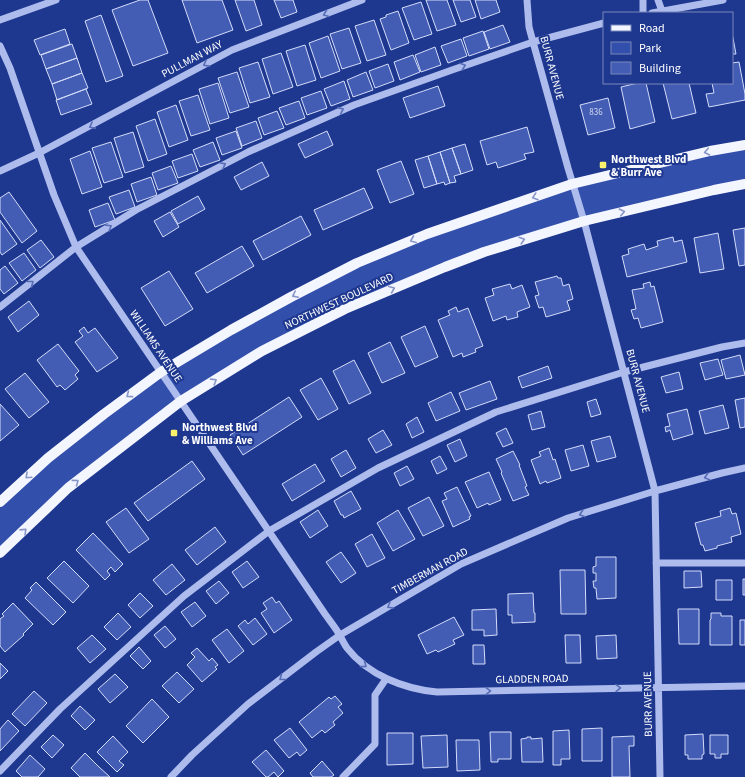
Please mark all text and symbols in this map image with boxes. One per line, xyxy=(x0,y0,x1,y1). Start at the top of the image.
one-way arrow xyxy=(323,9,330,17)
legend xyxy=(603,12,733,84)
text: Road xyxy=(639,20,665,37)
street label: BURR AVENUE xyxy=(536,34,568,102)
street label: PULLMAN WAY xyxy=(159,36,226,81)
text: Park xyxy=(639,40,661,57)
one-way arrow xyxy=(203,59,210,67)
text: Building xyxy=(639,60,681,77)
one-way arrow xyxy=(460,62,467,71)
house number: 836 xyxy=(589,106,603,119)
one-way arrow xyxy=(338,107,345,115)
one-way arrow xyxy=(89,121,96,128)
one-way arrow xyxy=(703,147,710,155)
place label: Northwest Blvd & Burr Ave xyxy=(611,152,686,180)
marker: Northwest Blvd & Burr Ave xyxy=(598,160,608,170)
one-way arrow xyxy=(219,162,226,170)
one-way arrow xyxy=(532,192,539,200)
one-way arrow xyxy=(619,208,625,216)
one-way arrow xyxy=(105,224,112,232)
one-way arrow xyxy=(409,235,417,243)
one-way arrow xyxy=(518,236,525,245)
street label: NORTHWEST BOULEVARD xyxy=(282,269,396,333)
one-way arrow xyxy=(26,280,33,287)
one-way arrow xyxy=(388,286,395,294)
one-way arrow xyxy=(292,290,299,297)
street label: WILLIAMS AVENUE xyxy=(126,307,186,385)
street label: BURR AVENUE xyxy=(622,347,654,415)
one-way arrow xyxy=(210,378,217,386)
one-way arrow xyxy=(127,390,134,397)
place label: Northwest Blvd & Williams Ave xyxy=(182,420,257,448)
marker: Northwest Blvd & Williams Ave xyxy=(169,428,179,438)
one-way arrow xyxy=(25,472,33,479)
one-way arrow xyxy=(704,472,711,481)
one-way arrow xyxy=(72,479,79,486)
one-way arrow xyxy=(579,509,586,518)
one-way arrow xyxy=(19,528,27,535)
street label: TIMBERMAN ROAD xyxy=(389,544,471,598)
one-way arrow xyxy=(387,601,394,608)
one-way arrow xyxy=(360,660,367,667)
street label: GLADDEN ROAD xyxy=(495,671,569,687)
street label: BURR AVENUE xyxy=(640,671,656,737)
one-way arrow xyxy=(279,673,286,680)
one-way arrow xyxy=(615,684,621,692)
one-way arrow xyxy=(485,687,491,695)

